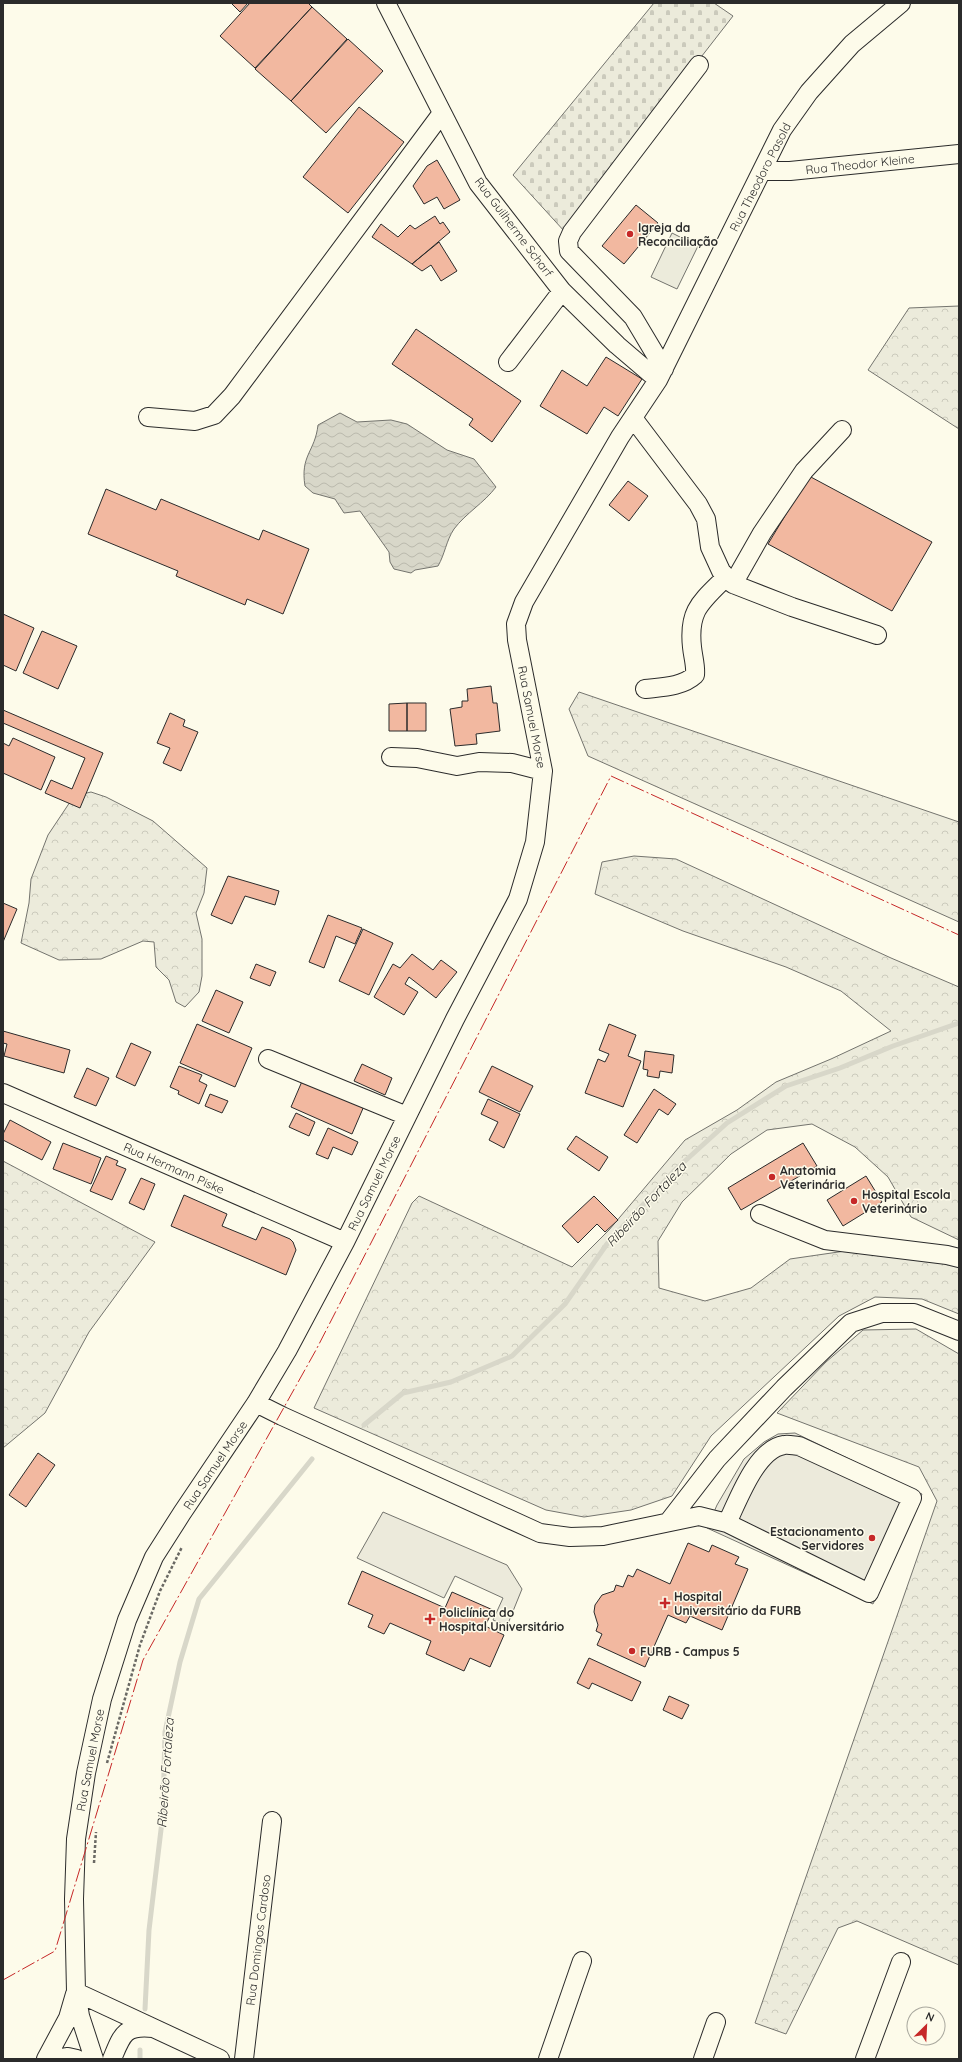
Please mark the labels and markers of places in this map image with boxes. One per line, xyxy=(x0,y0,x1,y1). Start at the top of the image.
place label: Igreja da Reconciliação xyxy=(638,220,719,249)
marker: Igreja da Reconciliação xyxy=(625,229,635,239)
place label: Anatomia Veterinária xyxy=(780,1163,845,1192)
marker: Anatomia Veterinária xyxy=(767,1172,777,1182)
place label: Hospital Escola Veterinário xyxy=(862,1187,950,1216)
marker: Hospital Escola Veterinário xyxy=(849,1196,859,1206)
place label: Estacionamento Servidores xyxy=(770,1524,865,1553)
marker: Estacionamento Servidores xyxy=(867,1533,877,1543)
place label: Hospital Universitário da FURB xyxy=(674,1589,801,1618)
marker: Hospital Universitário da FURB xyxy=(659,1597,671,1609)
place label: Policlínica do Hospital Universitário xyxy=(439,1605,565,1634)
marker: Policlínica do Hospital Universitário xyxy=(424,1613,436,1625)
place label: FURB - Campus 5 xyxy=(640,1644,740,1659)
marker: FURB - Campus 5 xyxy=(627,1646,637,1656)

